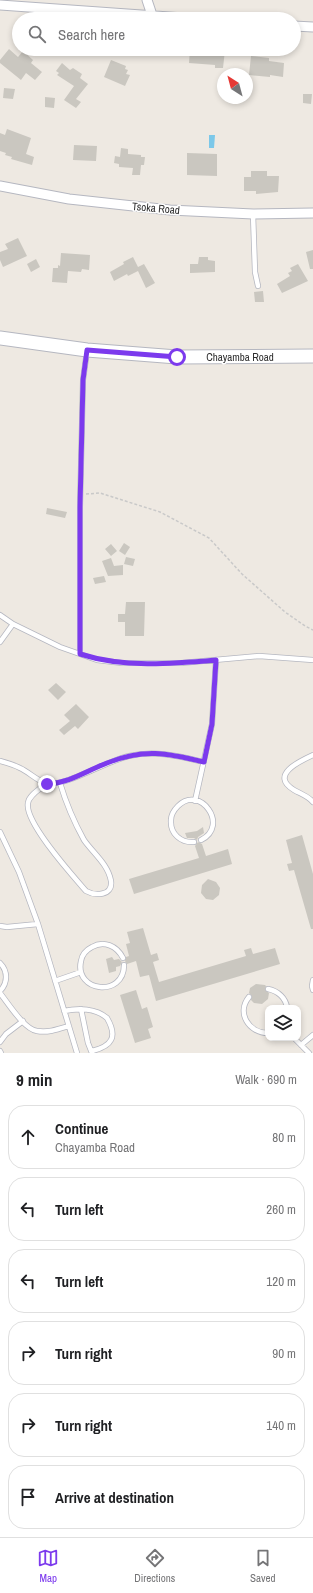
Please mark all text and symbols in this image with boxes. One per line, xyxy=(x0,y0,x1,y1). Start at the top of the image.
search box xyxy=(12,12,301,56)
icon: search xyxy=(26,23,48,45)
text: Search here xyxy=(58,24,125,45)
north arrow xyxy=(217,68,253,104)
street label: Tsoka Road xyxy=(132,199,180,217)
route start xyxy=(168,348,186,366)
street label: Chayamba Road xyxy=(206,350,274,364)
route end xyxy=(38,775,56,793)
map controls xyxy=(265,1005,301,1041)
button: layers xyxy=(265,1005,301,1041)
text: 9 min xyxy=(16,1068,52,1091)
text: Walk · 690 m xyxy=(235,1071,297,1088)
text: Continue xyxy=(55,1118,108,1139)
icon: ahead xyxy=(17,1126,39,1148)
text: 80 m xyxy=(272,1129,296,1146)
text: Chayamba Road xyxy=(55,1139,135,1156)
icon: left xyxy=(17,1198,39,1220)
text: Turn left xyxy=(55,1199,103,1220)
text: 260 m xyxy=(266,1201,296,1218)
icon: left xyxy=(17,1270,39,1292)
text: Turn left xyxy=(55,1271,103,1292)
text: 120 m xyxy=(266,1273,296,1290)
icon: right xyxy=(17,1342,39,1364)
text: Turn right xyxy=(55,1343,112,1364)
text: 90 m xyxy=(272,1345,296,1362)
icon: right xyxy=(17,1414,39,1436)
text: Turn right xyxy=(55,1415,112,1436)
text: 140 m xyxy=(266,1417,296,1434)
icon: arrive xyxy=(17,1486,39,1508)
text: Arrive at destination xyxy=(55,1487,174,1508)
tab: Map xyxy=(37,1547,59,1585)
tab: Directions xyxy=(134,1547,175,1585)
tab: Saved xyxy=(250,1547,276,1585)

